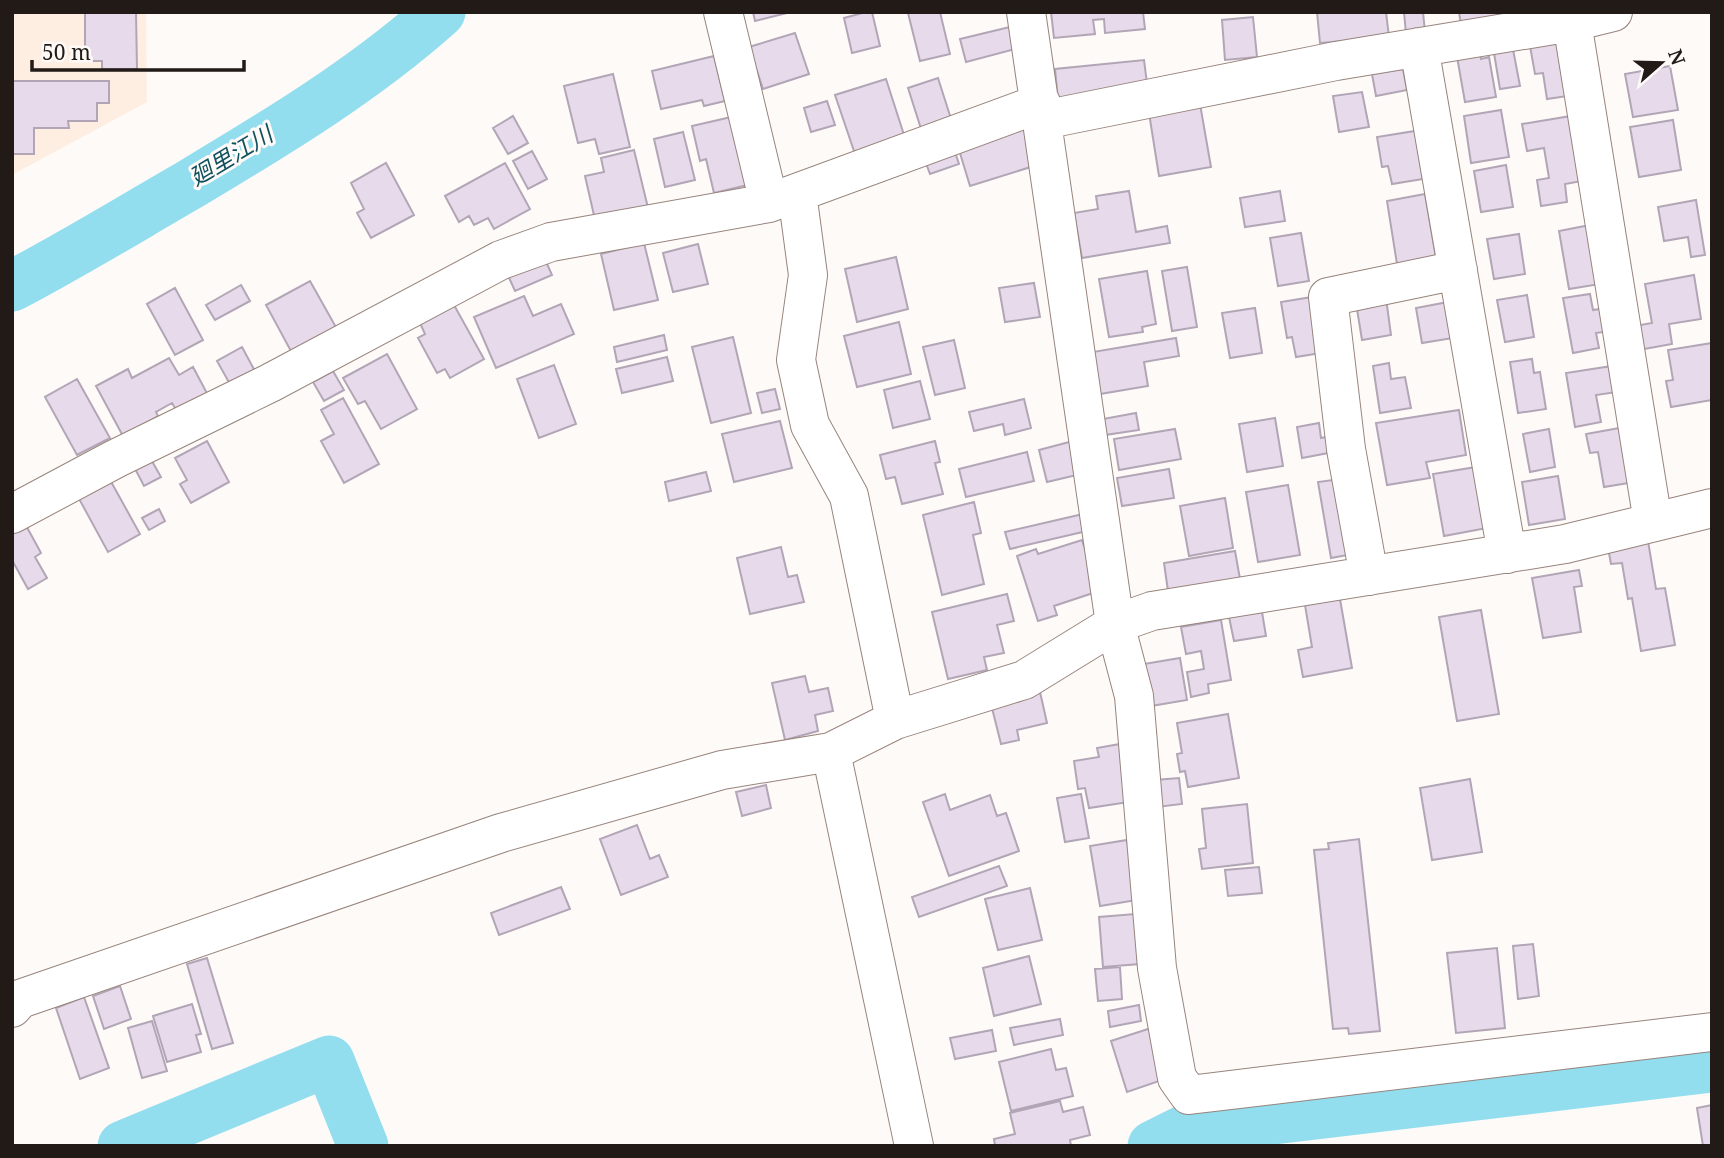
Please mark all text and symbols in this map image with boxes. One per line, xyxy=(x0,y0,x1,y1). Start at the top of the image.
scale bar xyxy=(32,28,243,72)
north arrow xyxy=(1626,28,1696,98)
text: 50 m xyxy=(42,38,91,66)
text: N xyxy=(1662,46,1692,69)
water label: 廻里江川 xyxy=(183,116,281,193)

